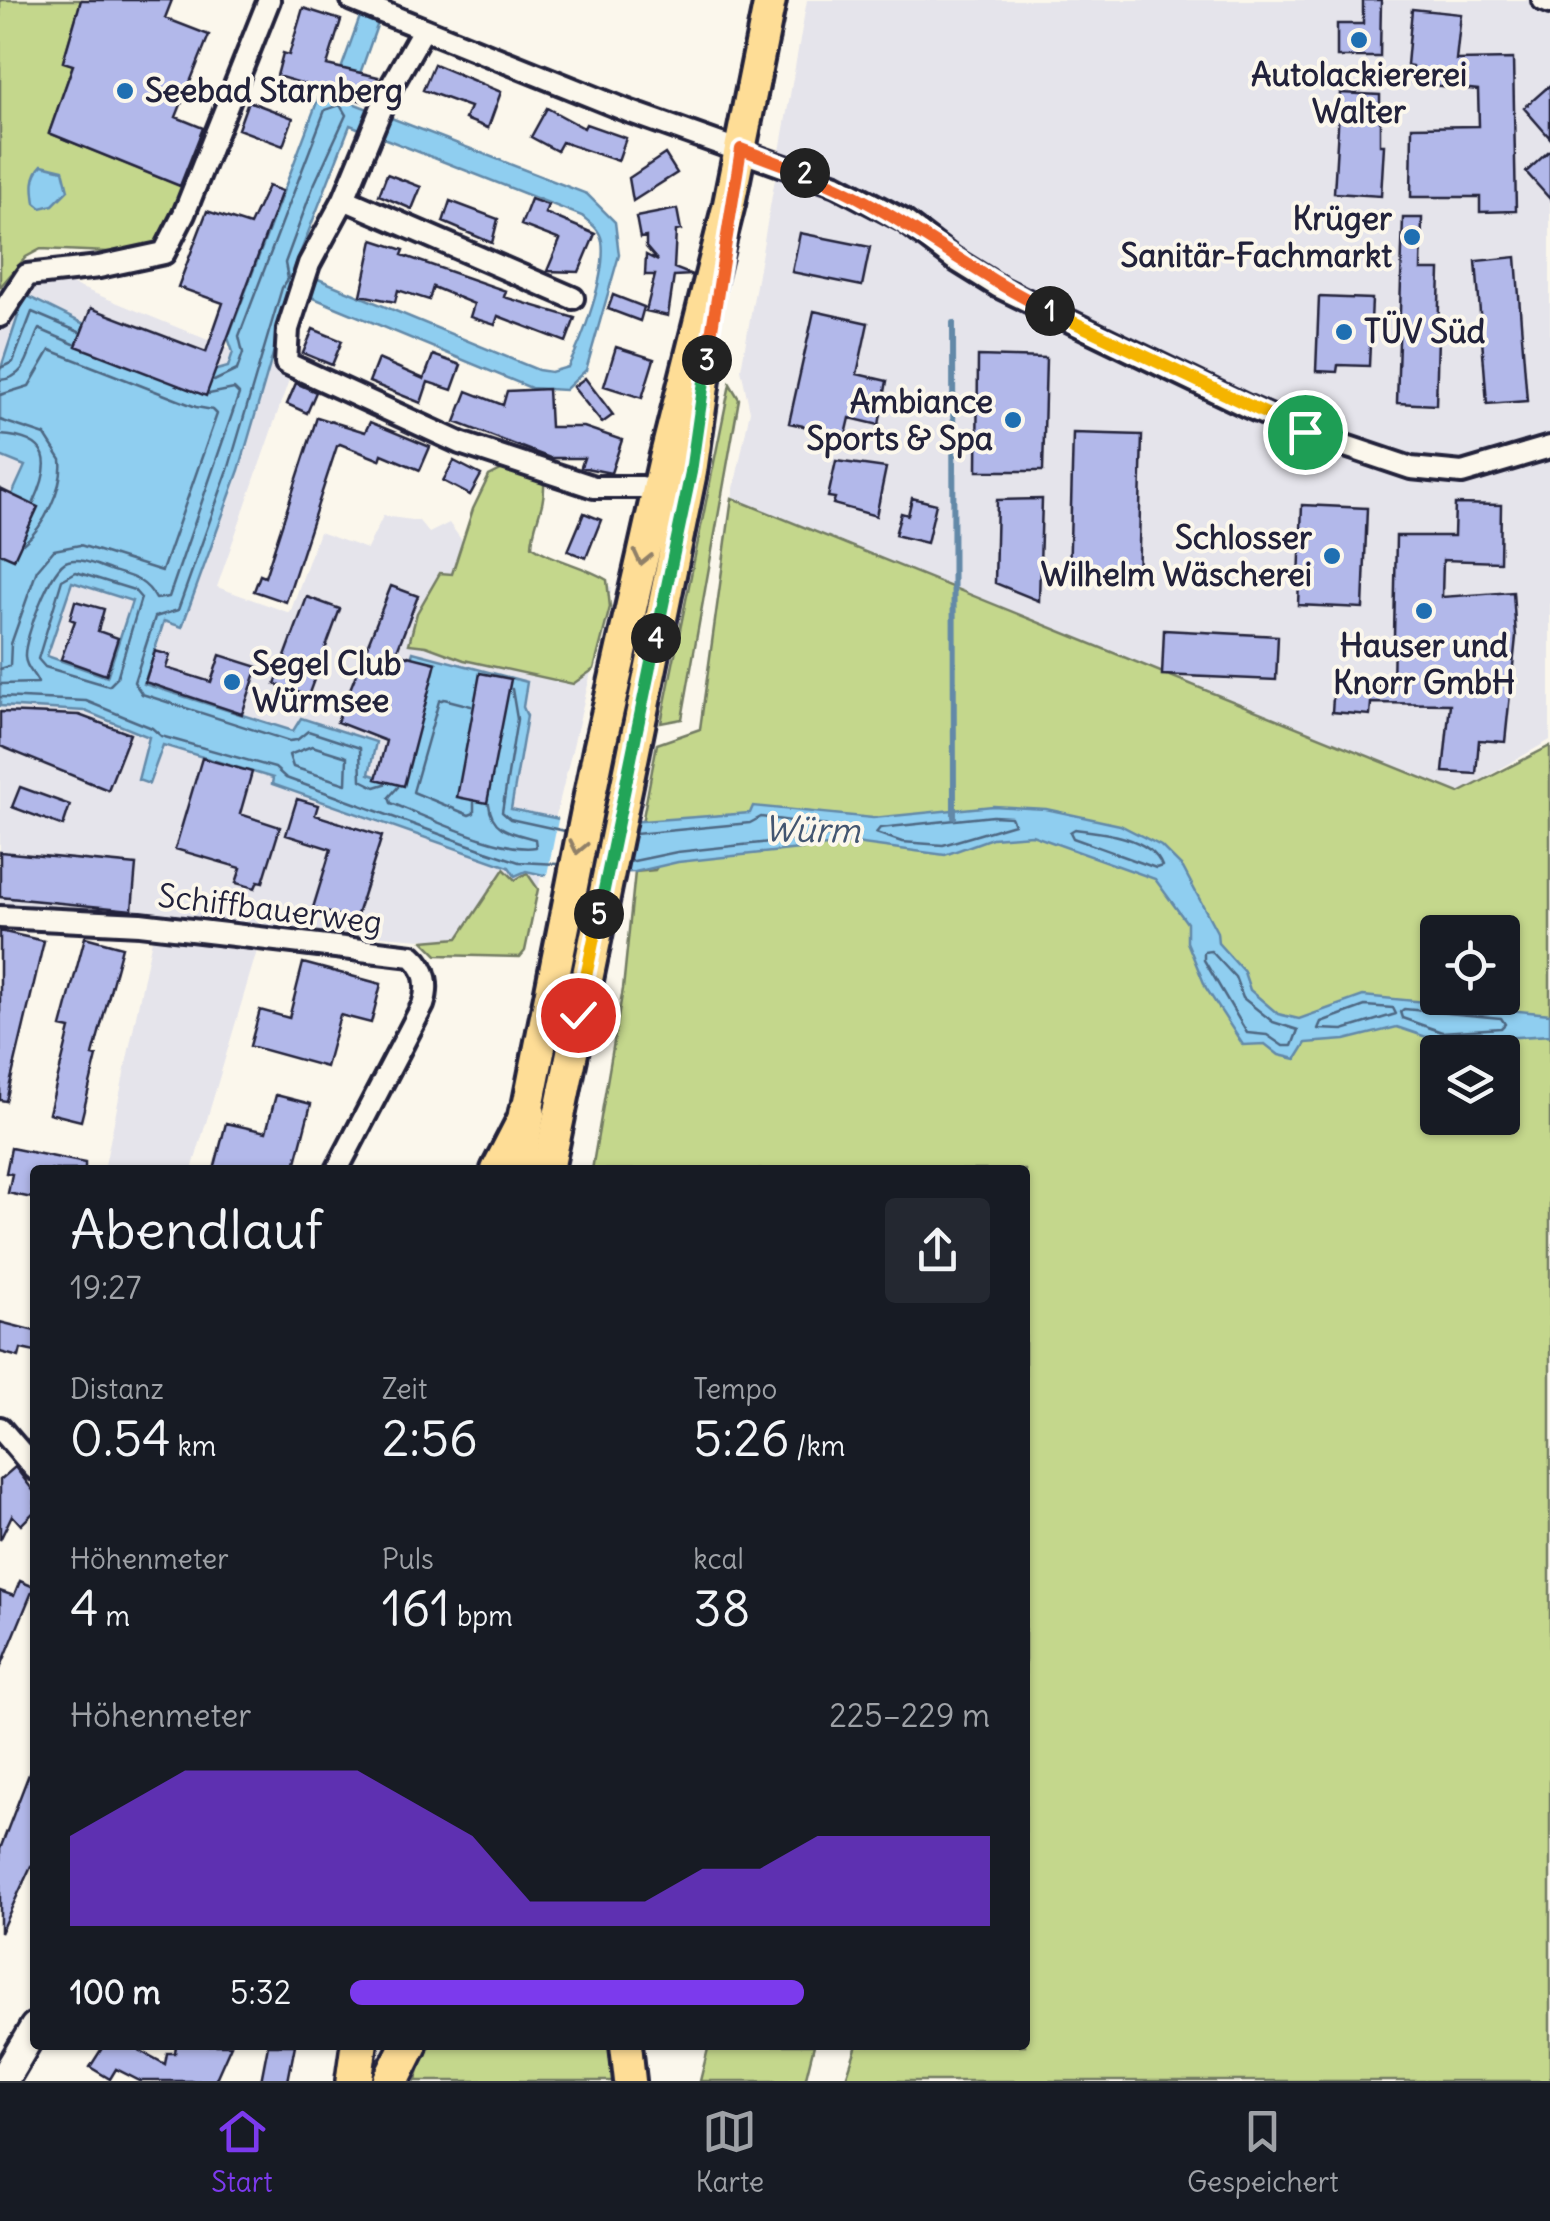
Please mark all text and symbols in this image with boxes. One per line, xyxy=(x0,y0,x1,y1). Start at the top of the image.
marker: Autolackiererei Walter xyxy=(1348,29,1370,51)
place label: Autolackiererei Walter xyxy=(1251,54,1467,132)
place label: Seebad Starnberg xyxy=(145,70,403,111)
marker: Seebad Starnberg xyxy=(114,80,136,102)
pin: 2 xyxy=(780,148,830,198)
text: 2 xyxy=(797,155,813,191)
place label: Krüger Sanitär-Fachmarkt xyxy=(1120,198,1393,276)
marker: Krüger Sanitär-Fachmarkt xyxy=(1401,226,1423,248)
pin: 1 xyxy=(1025,286,1075,336)
text: 1 xyxy=(1044,293,1056,329)
place label: TÜV Süd xyxy=(1364,310,1486,352)
marker: TÜV Süd xyxy=(1333,321,1355,343)
pin: 3 xyxy=(682,335,732,385)
text: 3 xyxy=(699,342,715,378)
place label: Ambiance Sports & Spa xyxy=(807,381,993,459)
pin xyxy=(1263,390,1348,475)
icon: arrive xyxy=(1278,405,1333,460)
marker: Ambiance Sports & Spa xyxy=(1002,409,1024,431)
place label: Schlosser Wilhelm Wäscherei xyxy=(1041,517,1313,595)
marker: Schlosser Wilhelm Wäscherei xyxy=(1321,545,1343,567)
one-way arrow xyxy=(633,549,654,566)
marker: Hauser und Knorr GmbH xyxy=(1413,600,1435,622)
pin: 4 xyxy=(631,613,681,663)
text: 4 xyxy=(648,620,664,656)
place label: Hauser und Knorr GmbH xyxy=(1333,625,1515,703)
place label: Segel Club Würmsee xyxy=(252,643,402,721)
marker: Segel Club Würmsee xyxy=(221,671,243,693)
water label: Würm xyxy=(763,806,862,852)
one-way arrow xyxy=(569,838,590,855)
street label: Schiffbauerweg xyxy=(156,874,384,943)
pin: 5 xyxy=(574,889,624,939)
text: 5 xyxy=(591,896,607,932)
map controls xyxy=(1420,915,1520,1135)
button: locate xyxy=(1420,915,1520,1015)
pin xyxy=(536,973,621,1058)
icon: check xyxy=(551,988,606,1043)
button: layers xyxy=(1420,1035,1520,1135)
text: Abendlauf xyxy=(70,1195,323,1264)
button: share xyxy=(885,1198,990,1303)
text: 19:27 xyxy=(70,1267,142,1308)
text: Distanz xyxy=(70,1371,164,1407)
text: Zeit xyxy=(382,1371,427,1407)
text: Tempo xyxy=(693,1371,777,1407)
text: 0.54 xyxy=(70,1407,171,1470)
text: 2:56 xyxy=(382,1407,478,1470)
text: 5:26 xyxy=(693,1407,790,1470)
text: km xyxy=(171,1428,216,1464)
text: /km xyxy=(790,1428,845,1464)
text: Höhenmeter xyxy=(70,1541,229,1577)
text: Puls xyxy=(382,1541,434,1577)
text: kcal xyxy=(693,1541,744,1577)
text: 4 xyxy=(70,1577,99,1640)
text: 161 xyxy=(382,1577,450,1640)
text: 38 xyxy=(693,1577,751,1640)
text: m xyxy=(99,1598,130,1634)
text: bpm xyxy=(450,1598,513,1634)
text: Höhenmeter xyxy=(70,1695,251,1736)
text: 225–229 m xyxy=(829,1695,990,1736)
text: 100 m xyxy=(70,1972,161,2013)
text: 5:32 xyxy=(230,1972,291,2013)
tab: Start xyxy=(211,2104,273,2200)
tab: Karte xyxy=(695,2104,764,2200)
tab: Gespeichert xyxy=(1187,2104,1339,2200)

